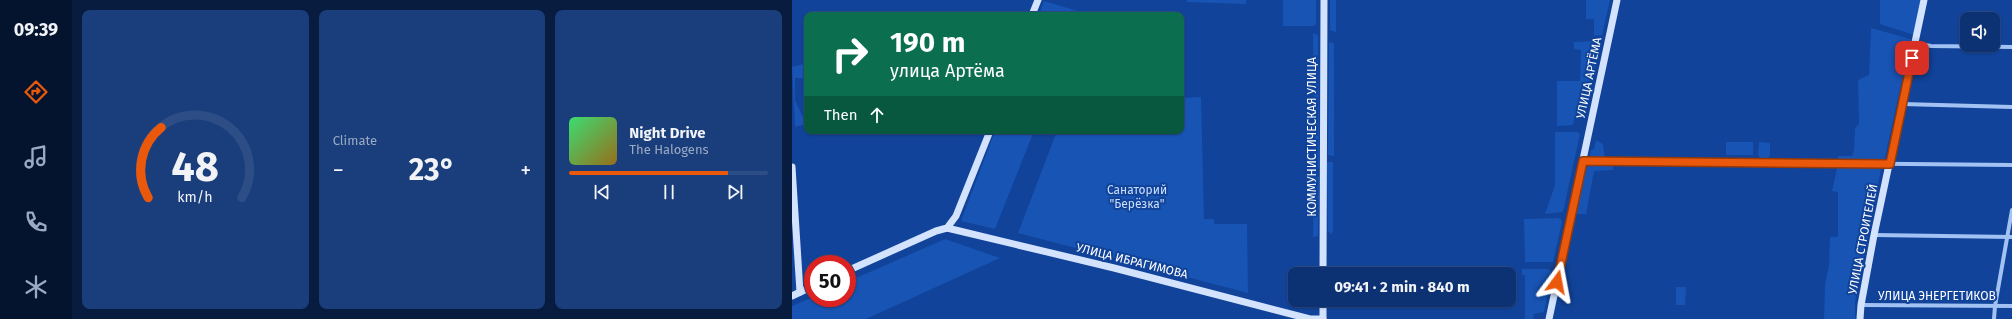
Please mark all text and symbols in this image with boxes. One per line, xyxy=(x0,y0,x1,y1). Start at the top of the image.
map controls xyxy=(1960,12,2000,52)
button: sound xyxy=(1960,12,2000,52)
text: 09:39 xyxy=(14,19,58,41)
text: 190 m xyxy=(890,26,965,59)
icon: right xyxy=(824,28,876,80)
street label: УЛИЦА АРТЁМА xyxy=(1573,36,1604,120)
pin xyxy=(1895,41,1929,75)
icon: arrive xyxy=(1901,47,1923,69)
street label: КОММУНИСТИЧЕСКАЯ УЛИЦА xyxy=(1305,57,1319,217)
text: улица Артёма xyxy=(890,60,1005,82)
icon: directions xyxy=(22,78,50,106)
icon: ahead xyxy=(866,104,888,126)
text: Then xyxy=(824,106,858,124)
text: Night Drive xyxy=(629,124,706,142)
text: Climate xyxy=(333,133,377,148)
text: 48 xyxy=(171,141,219,191)
text: The Halogens xyxy=(629,142,709,157)
icon: music xyxy=(22,143,50,171)
text: 23° xyxy=(409,152,455,188)
text: − xyxy=(333,157,344,184)
text: + xyxy=(520,157,531,184)
icon: previous xyxy=(591,181,613,203)
icon: pause xyxy=(658,181,680,203)
icon: next xyxy=(724,181,746,203)
park label: Санаторий "Берёзка" xyxy=(1107,183,1167,211)
street label: УЛИЦА СТРОИТЕЛЕЙ xyxy=(1844,183,1881,295)
text: km/h xyxy=(178,188,213,205)
icon: phone xyxy=(22,208,50,236)
street label: УЛИЦА ИБРАГИМОВА xyxy=(1075,240,1189,282)
speed limit sign: 50 xyxy=(804,255,856,307)
position arrow xyxy=(1536,261,1578,303)
icon: climate xyxy=(22,273,50,301)
text: 09:41 · 2 min · 840 m xyxy=(1334,278,1470,296)
street label: УЛИЦА ЭНЕРГЕТИКОВ xyxy=(1878,289,1996,303)

